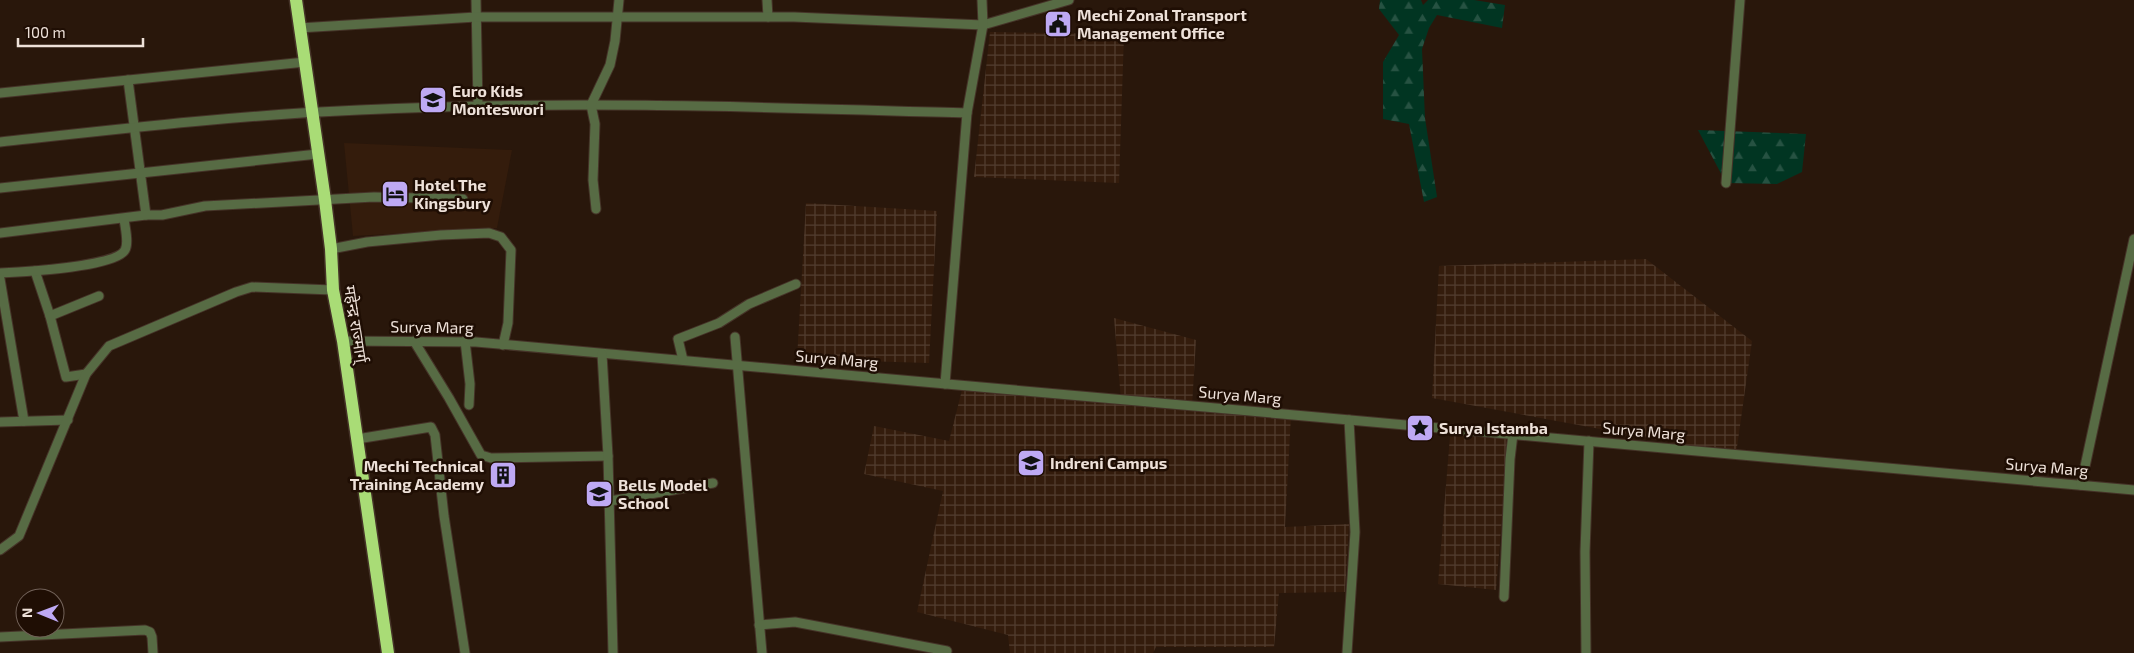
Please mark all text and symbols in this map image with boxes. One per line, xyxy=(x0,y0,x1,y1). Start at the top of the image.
place label: Mechi Zonal Transport Management Office xyxy=(1077,5,1247,42)
public building icon: Mechi Zonal Transport Management Office xyxy=(1043,9,1073,39)
scale bar xyxy=(18,15,142,47)
text: 100 m xyxy=(25,23,66,41)
place label: Euro Kids Monteswori xyxy=(452,81,544,118)
school or university icon: Euro Kids Monteswori xyxy=(418,85,448,115)
place label: Hotel The Kingsbury xyxy=(414,175,491,213)
hotel icon: Hotel The Kingsbury xyxy=(380,179,410,209)
street label: महेन्द्र राज्मार्ग् xyxy=(339,284,372,367)
street label: Surya Marg xyxy=(390,316,474,337)
street label: Surya Marg xyxy=(795,345,879,372)
street label: Surya Marg xyxy=(1198,381,1282,408)
place icon: Surya Istamba xyxy=(1405,413,1435,443)
street label: Surya Marg xyxy=(1602,417,1686,444)
place label: Surya Istamba xyxy=(1439,418,1548,438)
school or university icon: Indreni Campus xyxy=(1016,448,1046,478)
place label: Indreni Campus xyxy=(1050,453,1167,472)
street label: Surya Marg xyxy=(2005,453,2089,480)
place label: Mechi Technical Training Academy xyxy=(350,456,485,494)
building icon: Mechi Technical Training Academy xyxy=(488,460,518,490)
place label: Bells Model School xyxy=(618,475,708,512)
school or university icon: Bells Model School xyxy=(584,479,614,509)
north arrow xyxy=(15,588,65,638)
text: N xyxy=(18,608,35,618)

